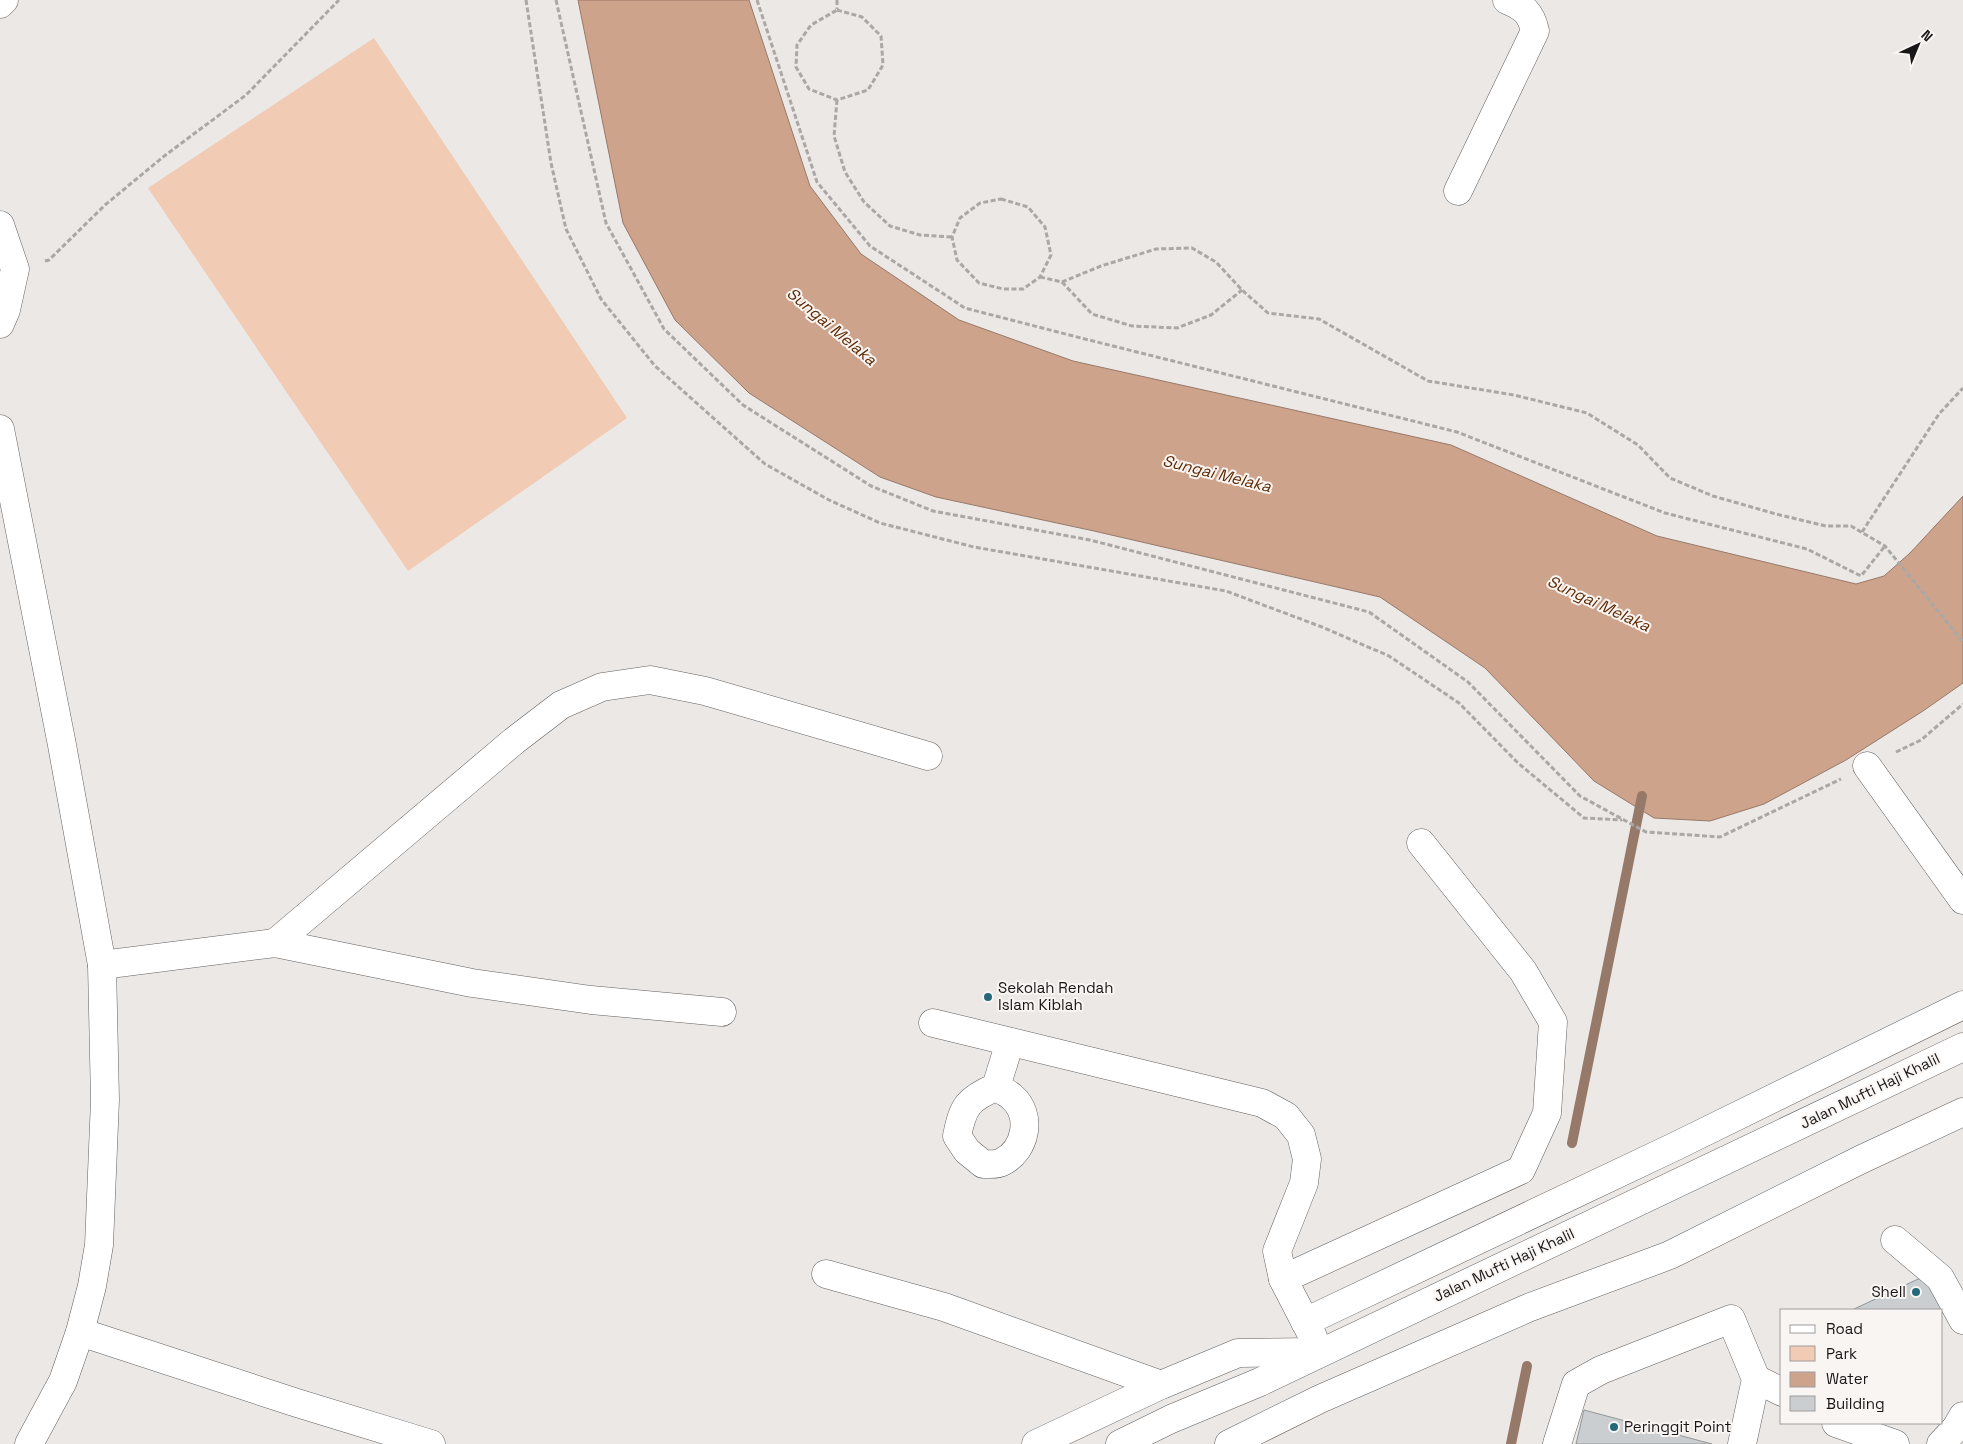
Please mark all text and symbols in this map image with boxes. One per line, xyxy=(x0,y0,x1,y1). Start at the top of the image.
north arrow xyxy=(1893,20,1943,70)
text: N xyxy=(1917,26,1937,45)
water label: Sungai Melaka xyxy=(782,283,882,371)
water label: Sungai Melaka xyxy=(1160,450,1274,497)
water label: Sungai Melaka xyxy=(1544,570,1654,637)
place label: Sekolah Rendah Islam Kiblah xyxy=(998,978,1113,1014)
marker: Sekolah Rendah Islam Kiblah xyxy=(982,991,994,1003)
street label: Jalan Mufti Haji Khalil xyxy=(1797,1048,1943,1133)
street label: Jalan Mufti Haji Khalil xyxy=(1430,1224,1577,1306)
place label: Shell xyxy=(1871,1282,1906,1301)
marker: Shell xyxy=(1910,1286,1922,1298)
legend xyxy=(1780,1309,1943,1424)
text: Road xyxy=(1826,1319,1863,1338)
text: Park xyxy=(1826,1344,1857,1363)
text: Water xyxy=(1826,1369,1869,1388)
text: Building xyxy=(1826,1394,1885,1413)
place label: Peringgit Point xyxy=(1624,1417,1732,1436)
marker: Peringgit Point xyxy=(1608,1421,1620,1433)

